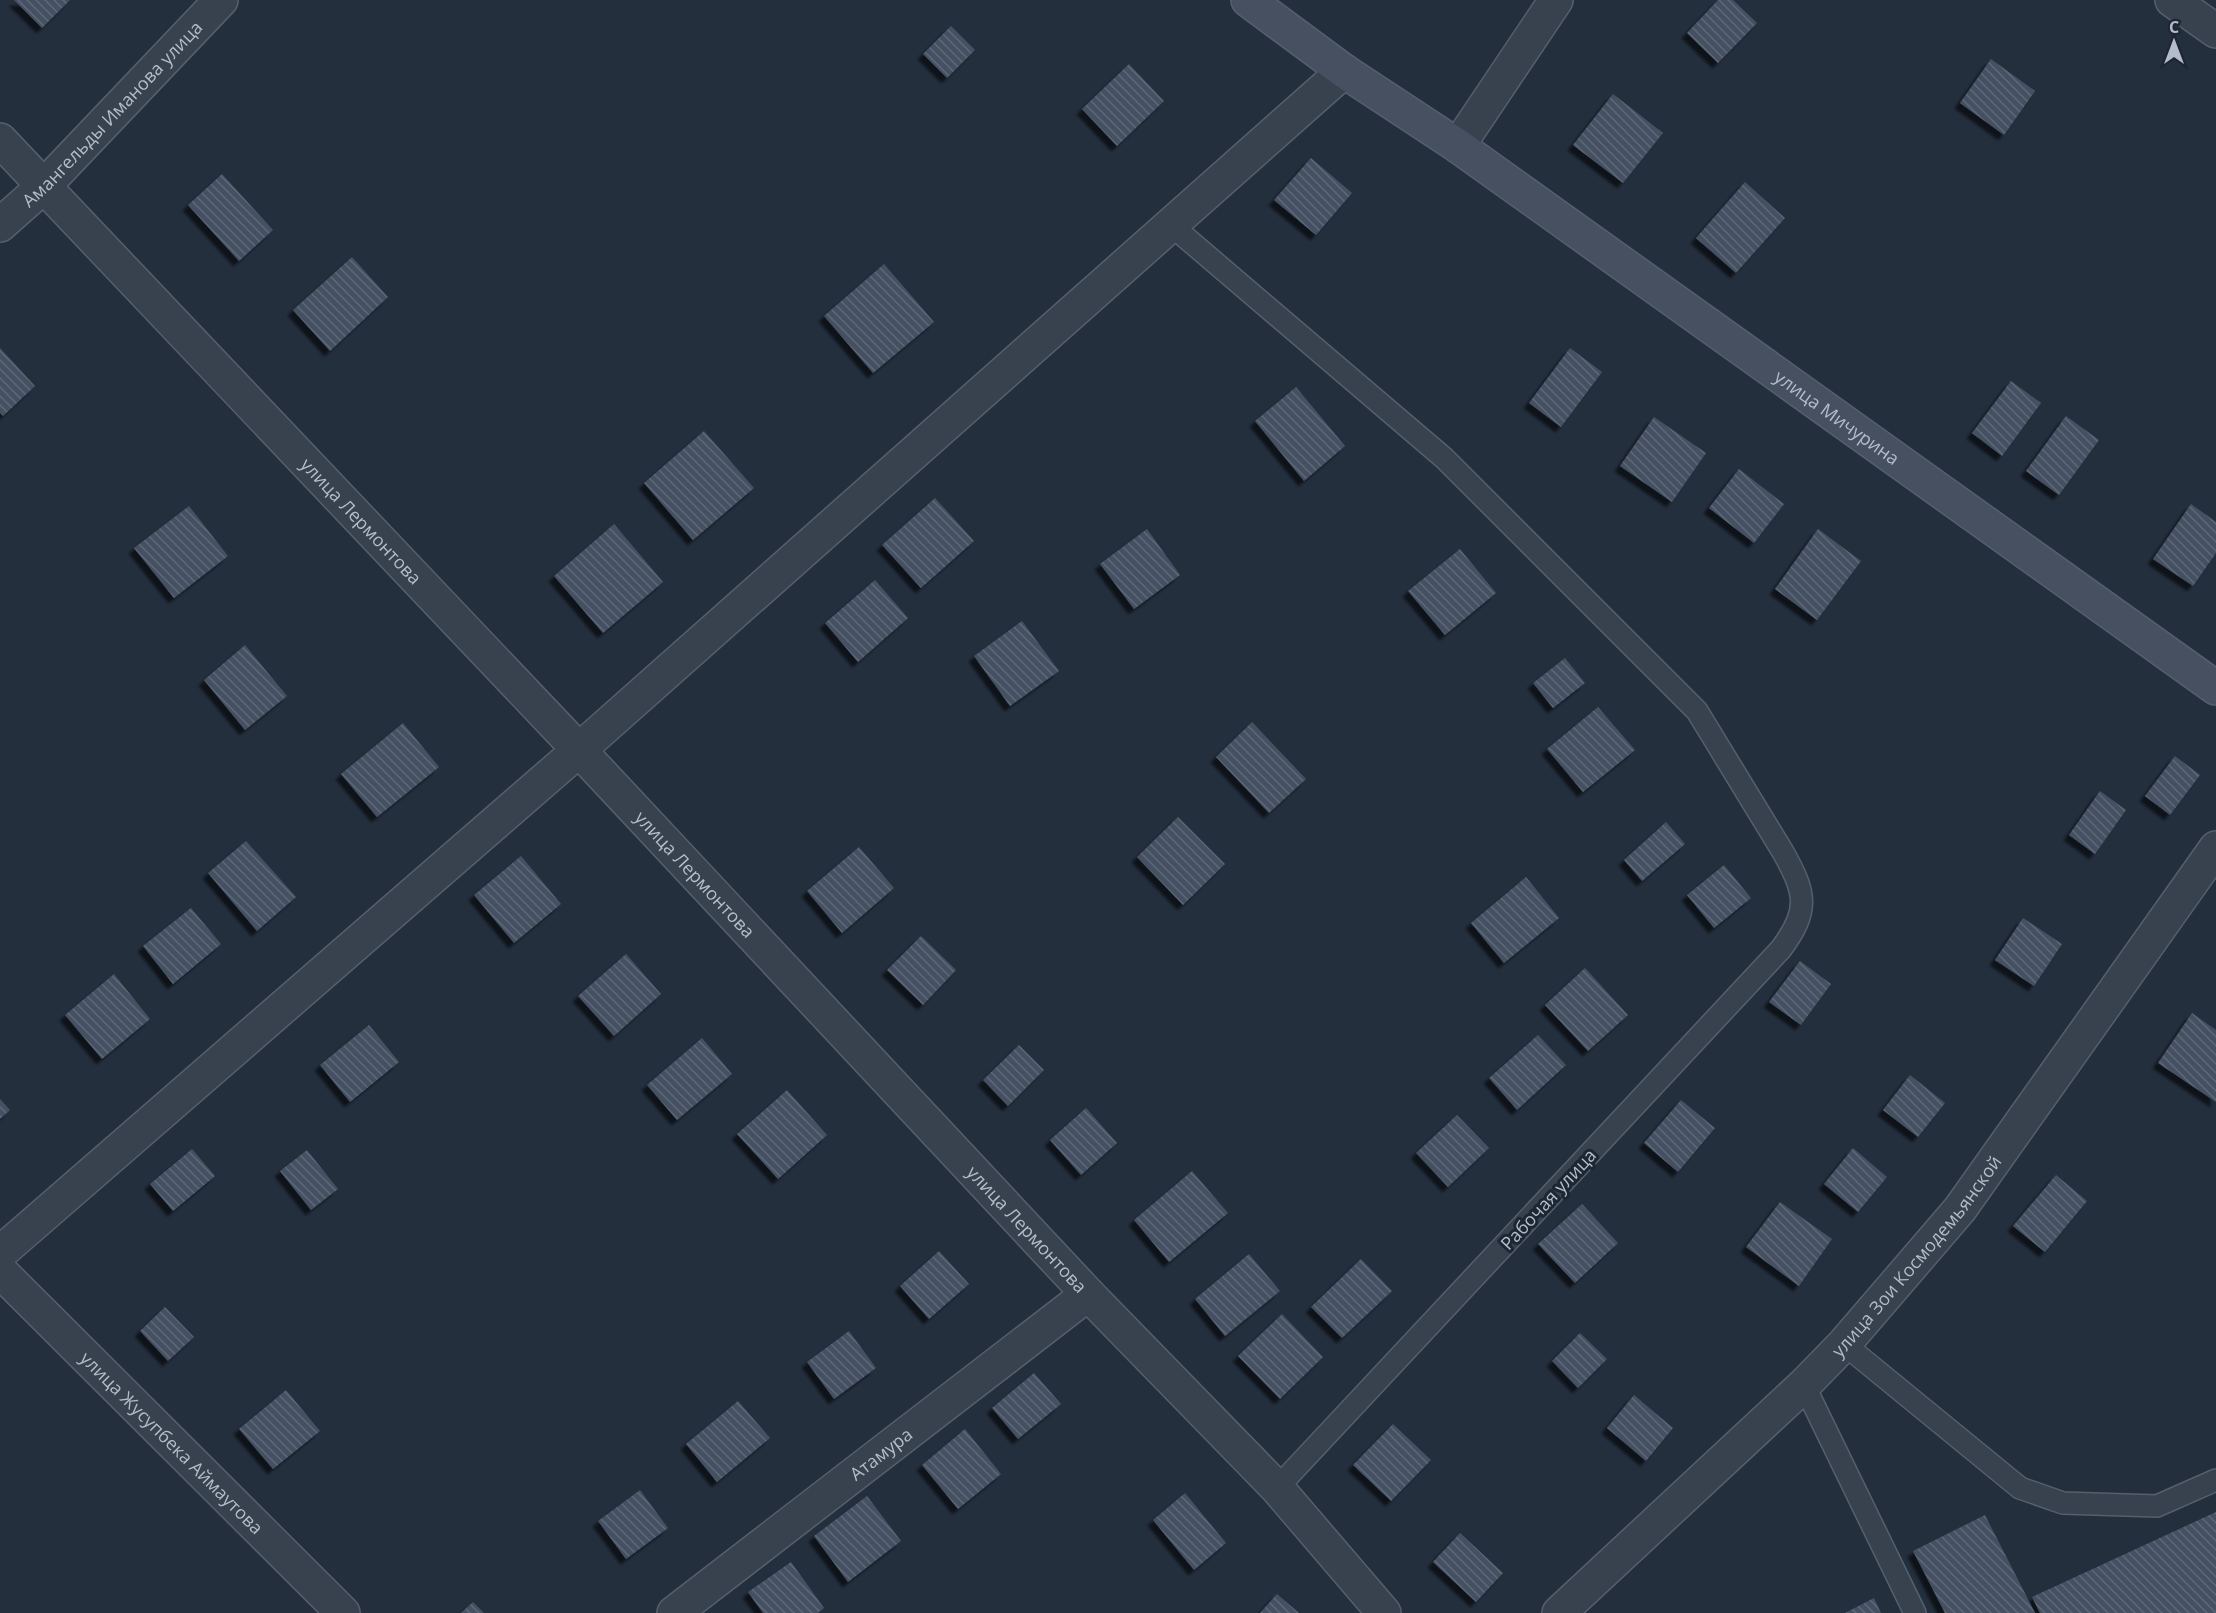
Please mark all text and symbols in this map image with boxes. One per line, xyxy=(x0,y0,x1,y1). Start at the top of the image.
north arrow xyxy=(2144,12,2204,72)
street label: Амангельды Иманова улица xyxy=(17,15,207,212)
text: С xyxy=(2169,16,2179,38)
street label: улица Мичурина xyxy=(1770,364,1904,470)
street label: улица Лермонтова xyxy=(296,452,427,589)
street label: улица Лермонтова xyxy=(630,805,760,943)
street label: Рабочая улица xyxy=(1495,1143,1601,1255)
street label: улица Зои Космодемьянской xyxy=(1826,1150,2006,1362)
street label: улица Лермонтова xyxy=(962,1160,1093,1298)
street label: улица Жусупбека Аймаутова xyxy=(75,1346,269,1539)
street label: Атамура xyxy=(844,1422,917,1486)

